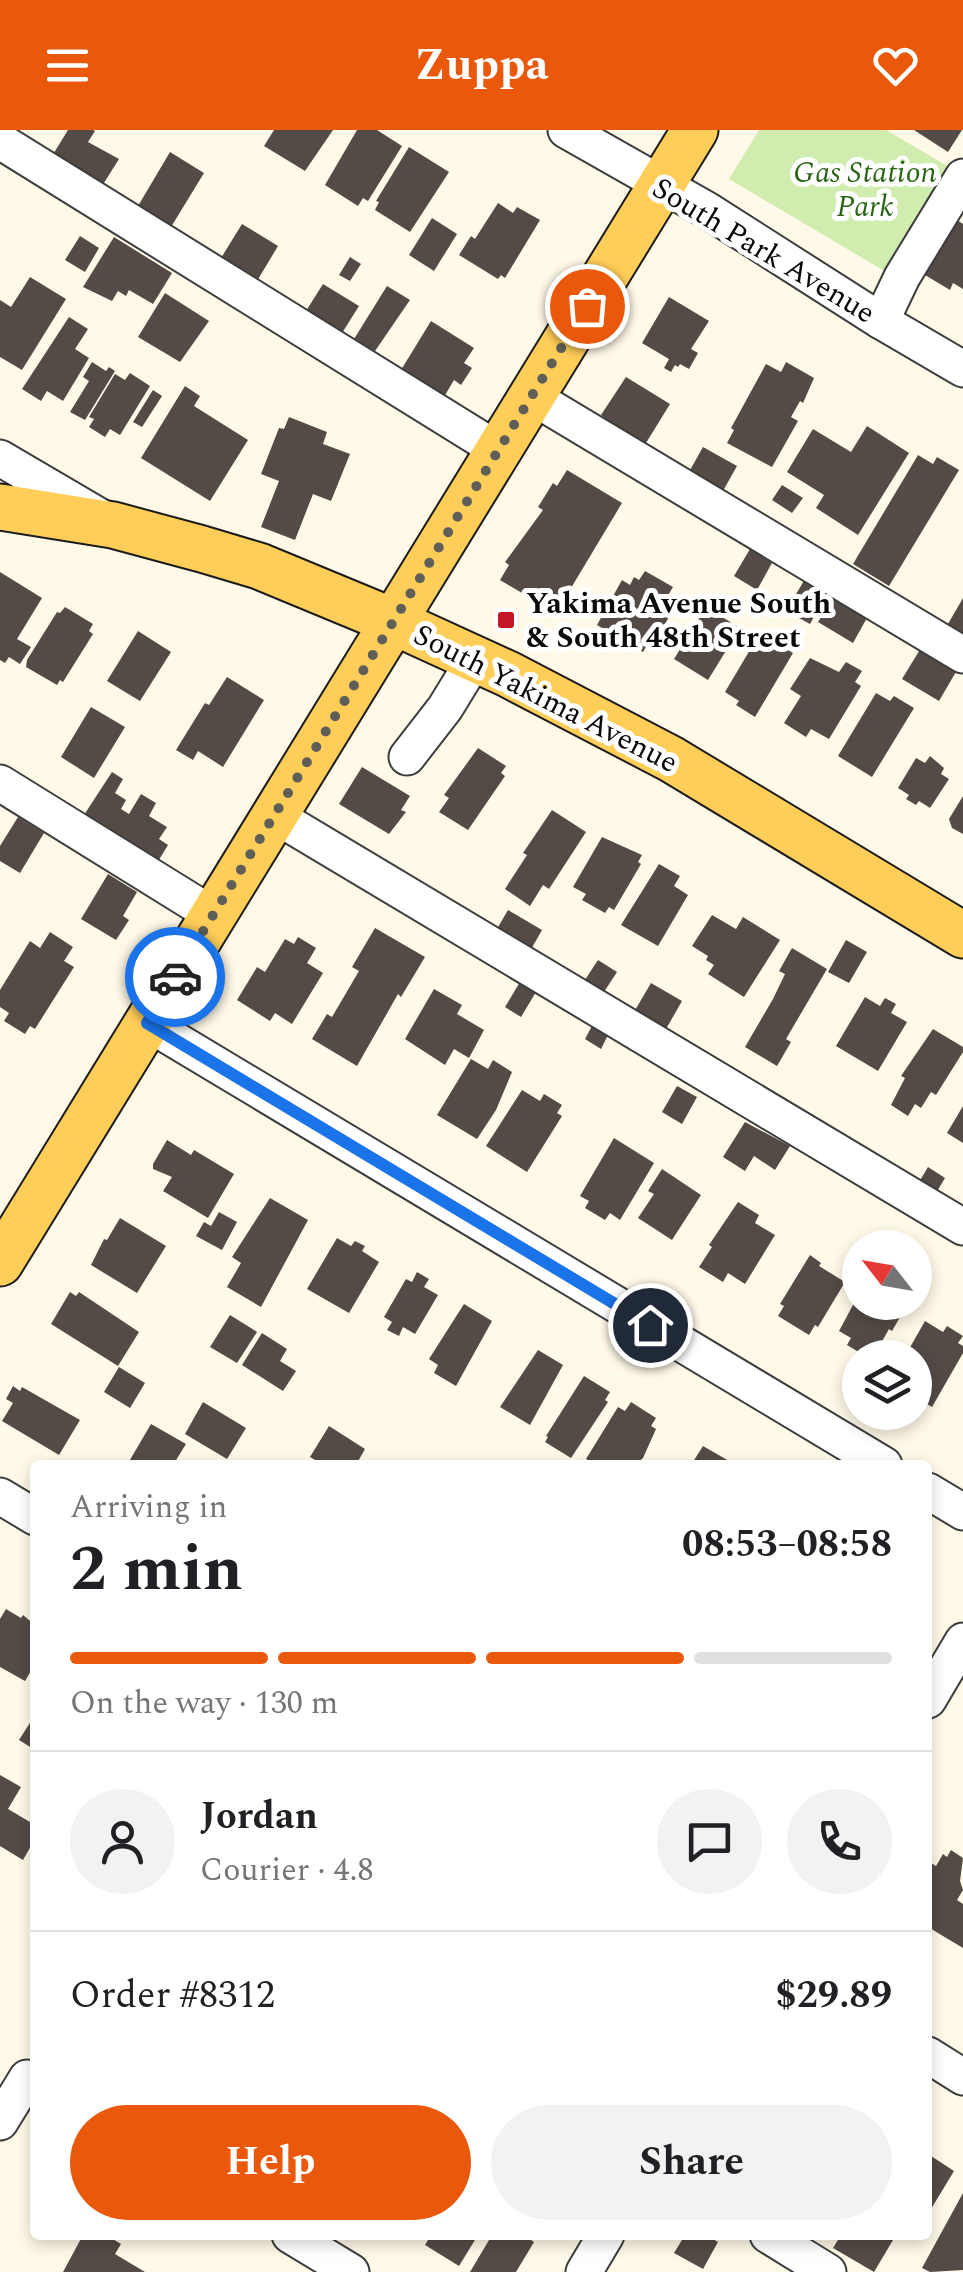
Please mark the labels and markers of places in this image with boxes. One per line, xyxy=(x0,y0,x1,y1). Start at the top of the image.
pin xyxy=(545,264,630,349)
place label: Yakima Avenue South & South 48th Street xyxy=(526,581,831,661)
marker: Yakima Avenue South & South 48th Street xyxy=(495,609,517,631)
pin xyxy=(608,1283,693,1368)

